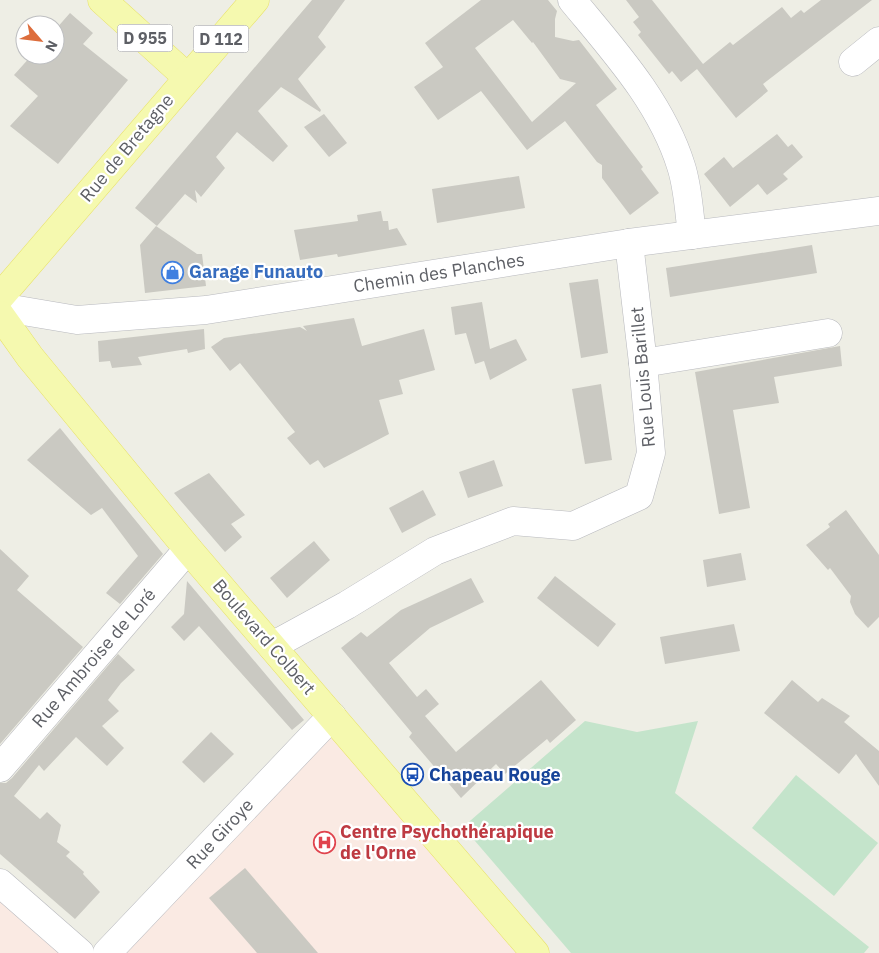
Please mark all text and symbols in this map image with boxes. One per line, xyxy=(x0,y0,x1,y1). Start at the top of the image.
north arrow xyxy=(15,15,65,65)
road number: D 955 xyxy=(118,24,172,52)
road number: D 112 xyxy=(194,26,248,52)
text: N xyxy=(41,37,62,55)
street label: Rue de Bretagne xyxy=(75,89,179,206)
street label: Chemin des Planches xyxy=(352,248,526,297)
shop icon: Garage Funauto xyxy=(161,260,185,284)
place label: Garage Funauto xyxy=(189,260,323,283)
street label: Rue Louis Barillet xyxy=(625,306,660,448)
street label: Boulevard Colbert xyxy=(208,574,321,699)
street label: Rue Ambroise de Loré xyxy=(27,583,161,732)
bus stop icon: Chapeau Rouge xyxy=(401,763,425,787)
place label: Chapeau Rouge xyxy=(429,763,561,786)
street label: Rue Giroye xyxy=(181,793,258,874)
place label: Centre Psychothérapique de l'Orne xyxy=(340,820,554,864)
hospital icon: Centre Psychothérapique de l'Orne xyxy=(312,830,336,854)

